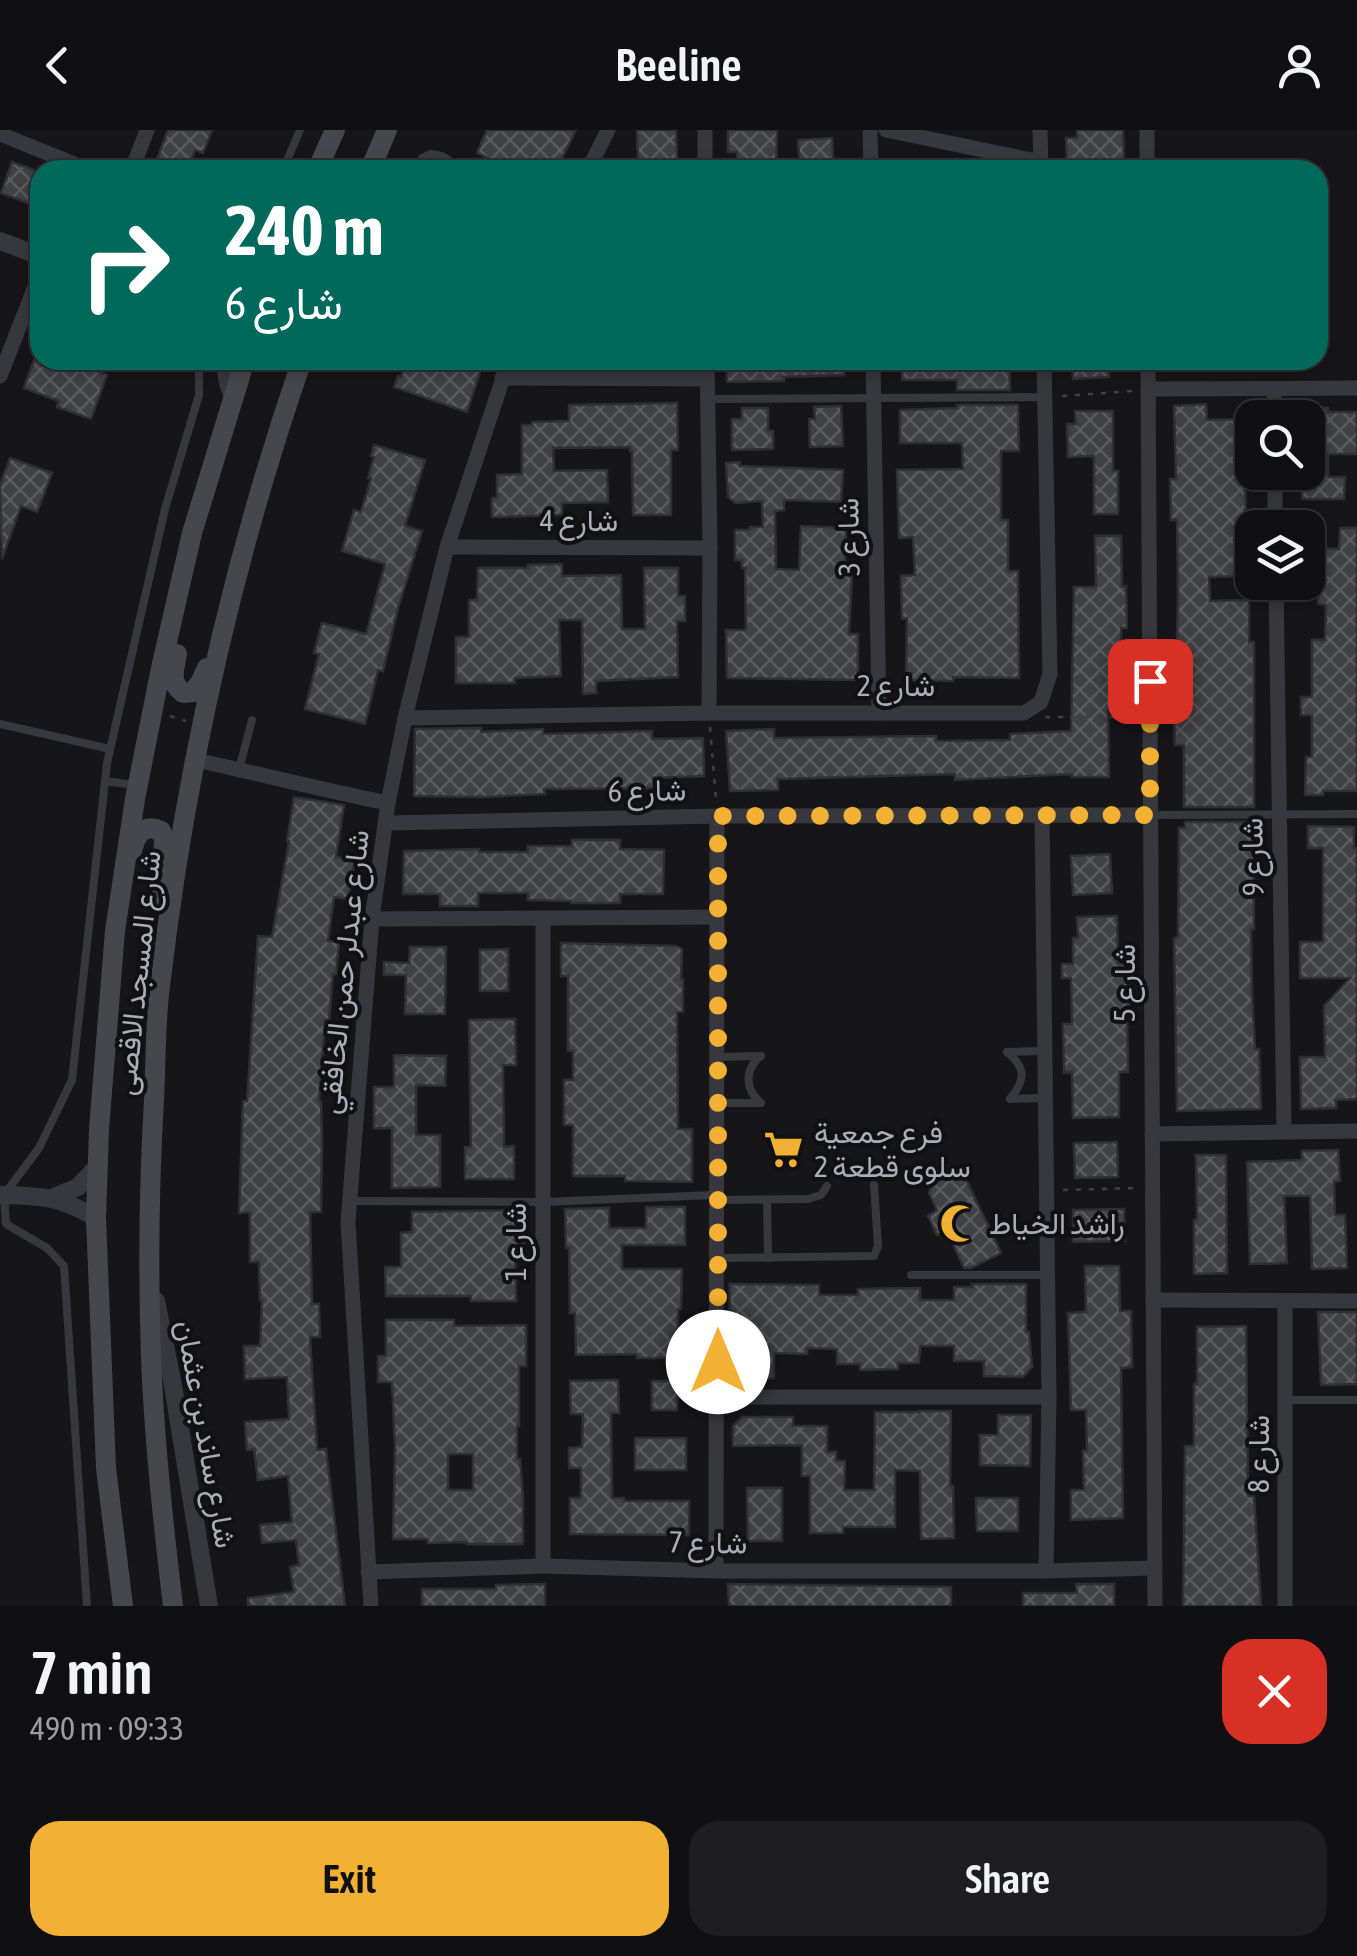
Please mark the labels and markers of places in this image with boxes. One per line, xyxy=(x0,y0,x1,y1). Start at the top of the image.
pin xyxy=(1108,639,1193,724)
place label: فرع جمعية سلوى قطعة 2 xyxy=(814,1115,971,1185)
supermarket icon: فرع جمعية سلوى قطعة 2 xyxy=(763,1128,805,1170)
mosque icon: راشد الخياط xyxy=(938,1202,980,1244)
place label: راشد الخياط xyxy=(989,1206,1125,1242)

